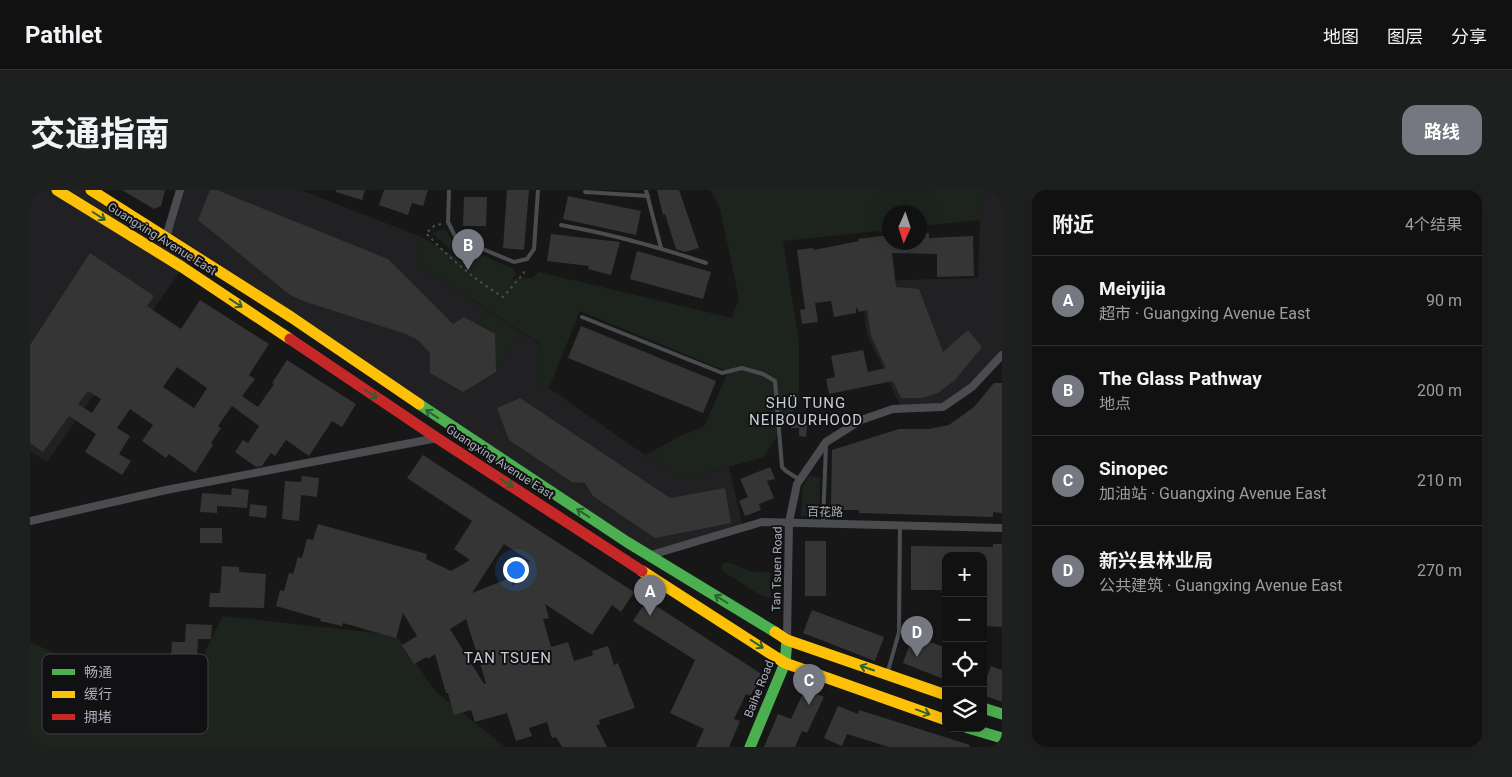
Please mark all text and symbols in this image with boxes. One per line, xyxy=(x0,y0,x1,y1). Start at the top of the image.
text: Pathlet xyxy=(25,21,102,49)
text: 地图 xyxy=(1323,26,1359,47)
text: 图层 xyxy=(1387,26,1423,47)
text: 分享 xyxy=(1451,26,1487,47)
button: 路线 xyxy=(1402,105,1482,155)
text: 交通指南 xyxy=(30,114,170,155)
street label: Guangxing Avenue East xyxy=(105,200,219,278)
north arrow xyxy=(882,205,927,250)
one-way arrow xyxy=(91,211,105,221)
text: 附近 xyxy=(1052,213,1094,237)
text: 4个结果 xyxy=(1405,215,1462,234)
pin: B xyxy=(452,229,484,270)
text: Meiyijia xyxy=(1099,277,1166,300)
text: A xyxy=(1063,291,1073,310)
text: 90 m xyxy=(1426,291,1462,310)
one-way arrow xyxy=(228,298,242,308)
text: 超市 · Guangxing Avenue East xyxy=(1099,304,1311,323)
text: The Glass Pathway xyxy=(1099,367,1262,390)
text: B xyxy=(1063,381,1073,400)
text: 200 m xyxy=(1417,381,1462,400)
one-way arrow xyxy=(363,389,377,399)
district label: SHÜ TUNG NEIBOURHOOD xyxy=(749,394,863,429)
text: 地点 xyxy=(1099,394,1131,413)
one-way arrow xyxy=(426,408,440,418)
street label: Guangxing Avenue East xyxy=(444,422,557,502)
text: Sinopec xyxy=(1099,457,1168,480)
text: C xyxy=(1063,471,1073,490)
text: 210 m xyxy=(1417,471,1462,490)
one-way arrow xyxy=(499,478,513,488)
text: 加油站 · Guangxing Avenue East xyxy=(1099,484,1327,503)
street label: 百花路 xyxy=(807,505,843,519)
one-way arrow xyxy=(576,508,590,518)
street label: Tan Tsuen Road xyxy=(769,526,785,612)
text: 新兴县林业局 xyxy=(1099,549,1213,572)
map controls xyxy=(942,552,987,732)
button: + xyxy=(942,552,987,597)
your location xyxy=(503,557,529,583)
text: D xyxy=(1063,561,1073,580)
text: 270 m xyxy=(1417,561,1462,580)
pin: A xyxy=(634,575,666,616)
text: 公共建筑 · Guangxing Avenue East xyxy=(1099,576,1343,595)
one-way arrow xyxy=(714,593,728,603)
button: − xyxy=(942,597,987,642)
pin: D xyxy=(901,616,933,657)
one-way arrow xyxy=(750,640,764,650)
button: locate xyxy=(942,642,987,687)
district label: TAN TSUEN xyxy=(464,649,552,667)
legend xyxy=(42,654,208,734)
street label: Baihe Road xyxy=(741,658,777,720)
one-way arrow xyxy=(859,662,875,672)
text: 畅通 xyxy=(84,664,112,680)
pin: C xyxy=(793,664,825,705)
text: 缓行 xyxy=(84,686,112,702)
button: layers xyxy=(942,687,987,732)
one-way arrow xyxy=(915,708,930,717)
text: 拥堵 xyxy=(84,709,112,725)

